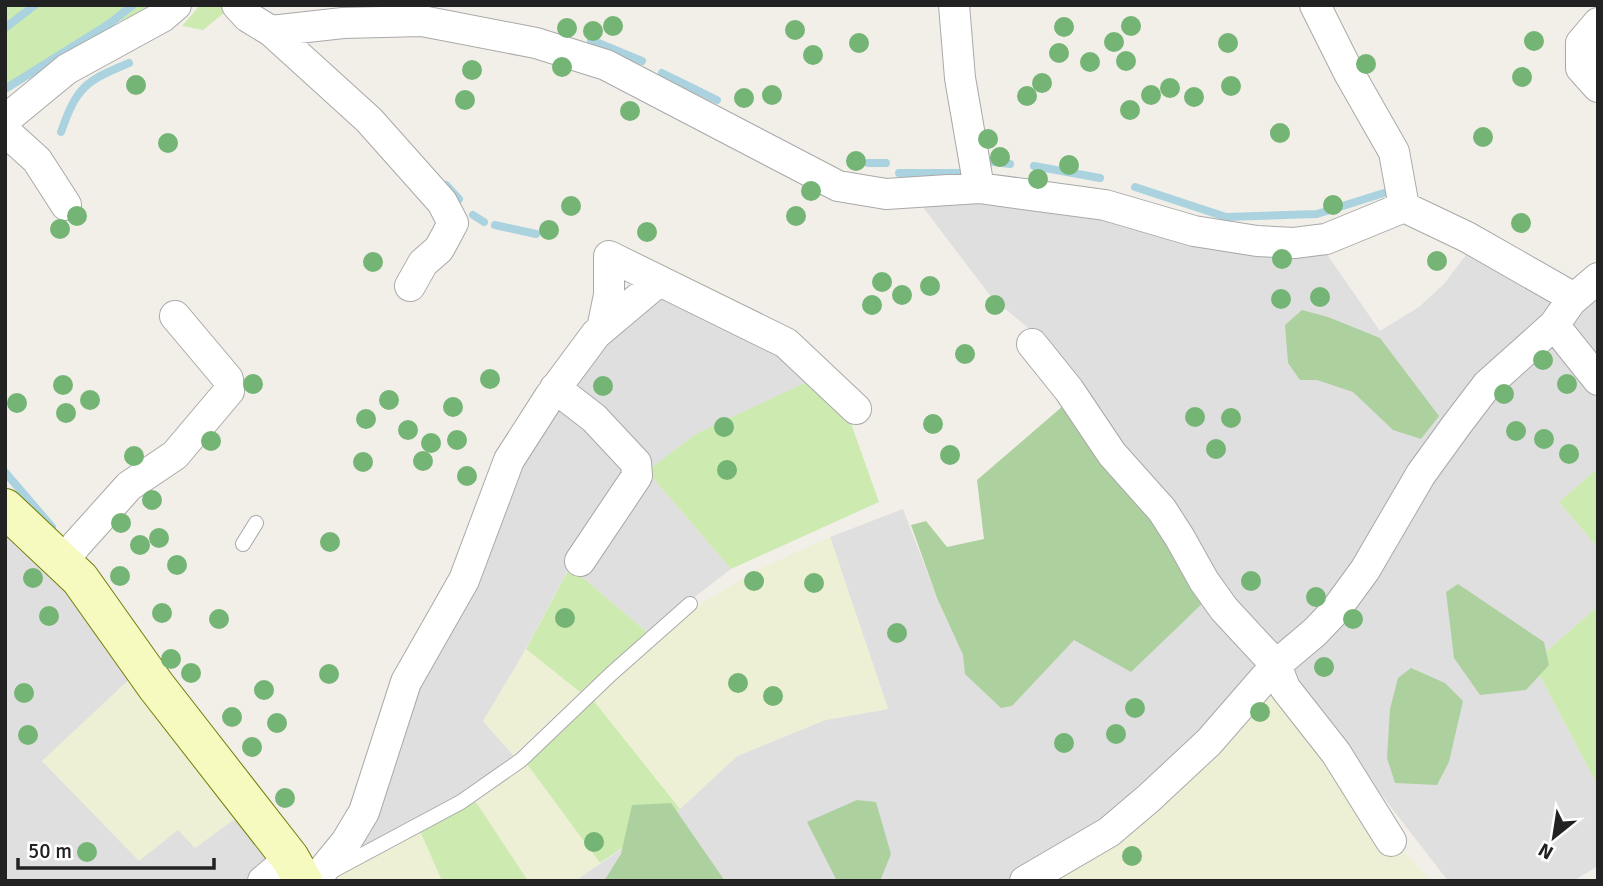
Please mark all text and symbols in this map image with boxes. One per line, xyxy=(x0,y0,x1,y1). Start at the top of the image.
north arrow xyxy=(1519,802,1589,872)
scale bar xyxy=(18,826,214,870)
text: N xyxy=(1534,837,1558,865)
text: 50 m xyxy=(28,838,72,864)

